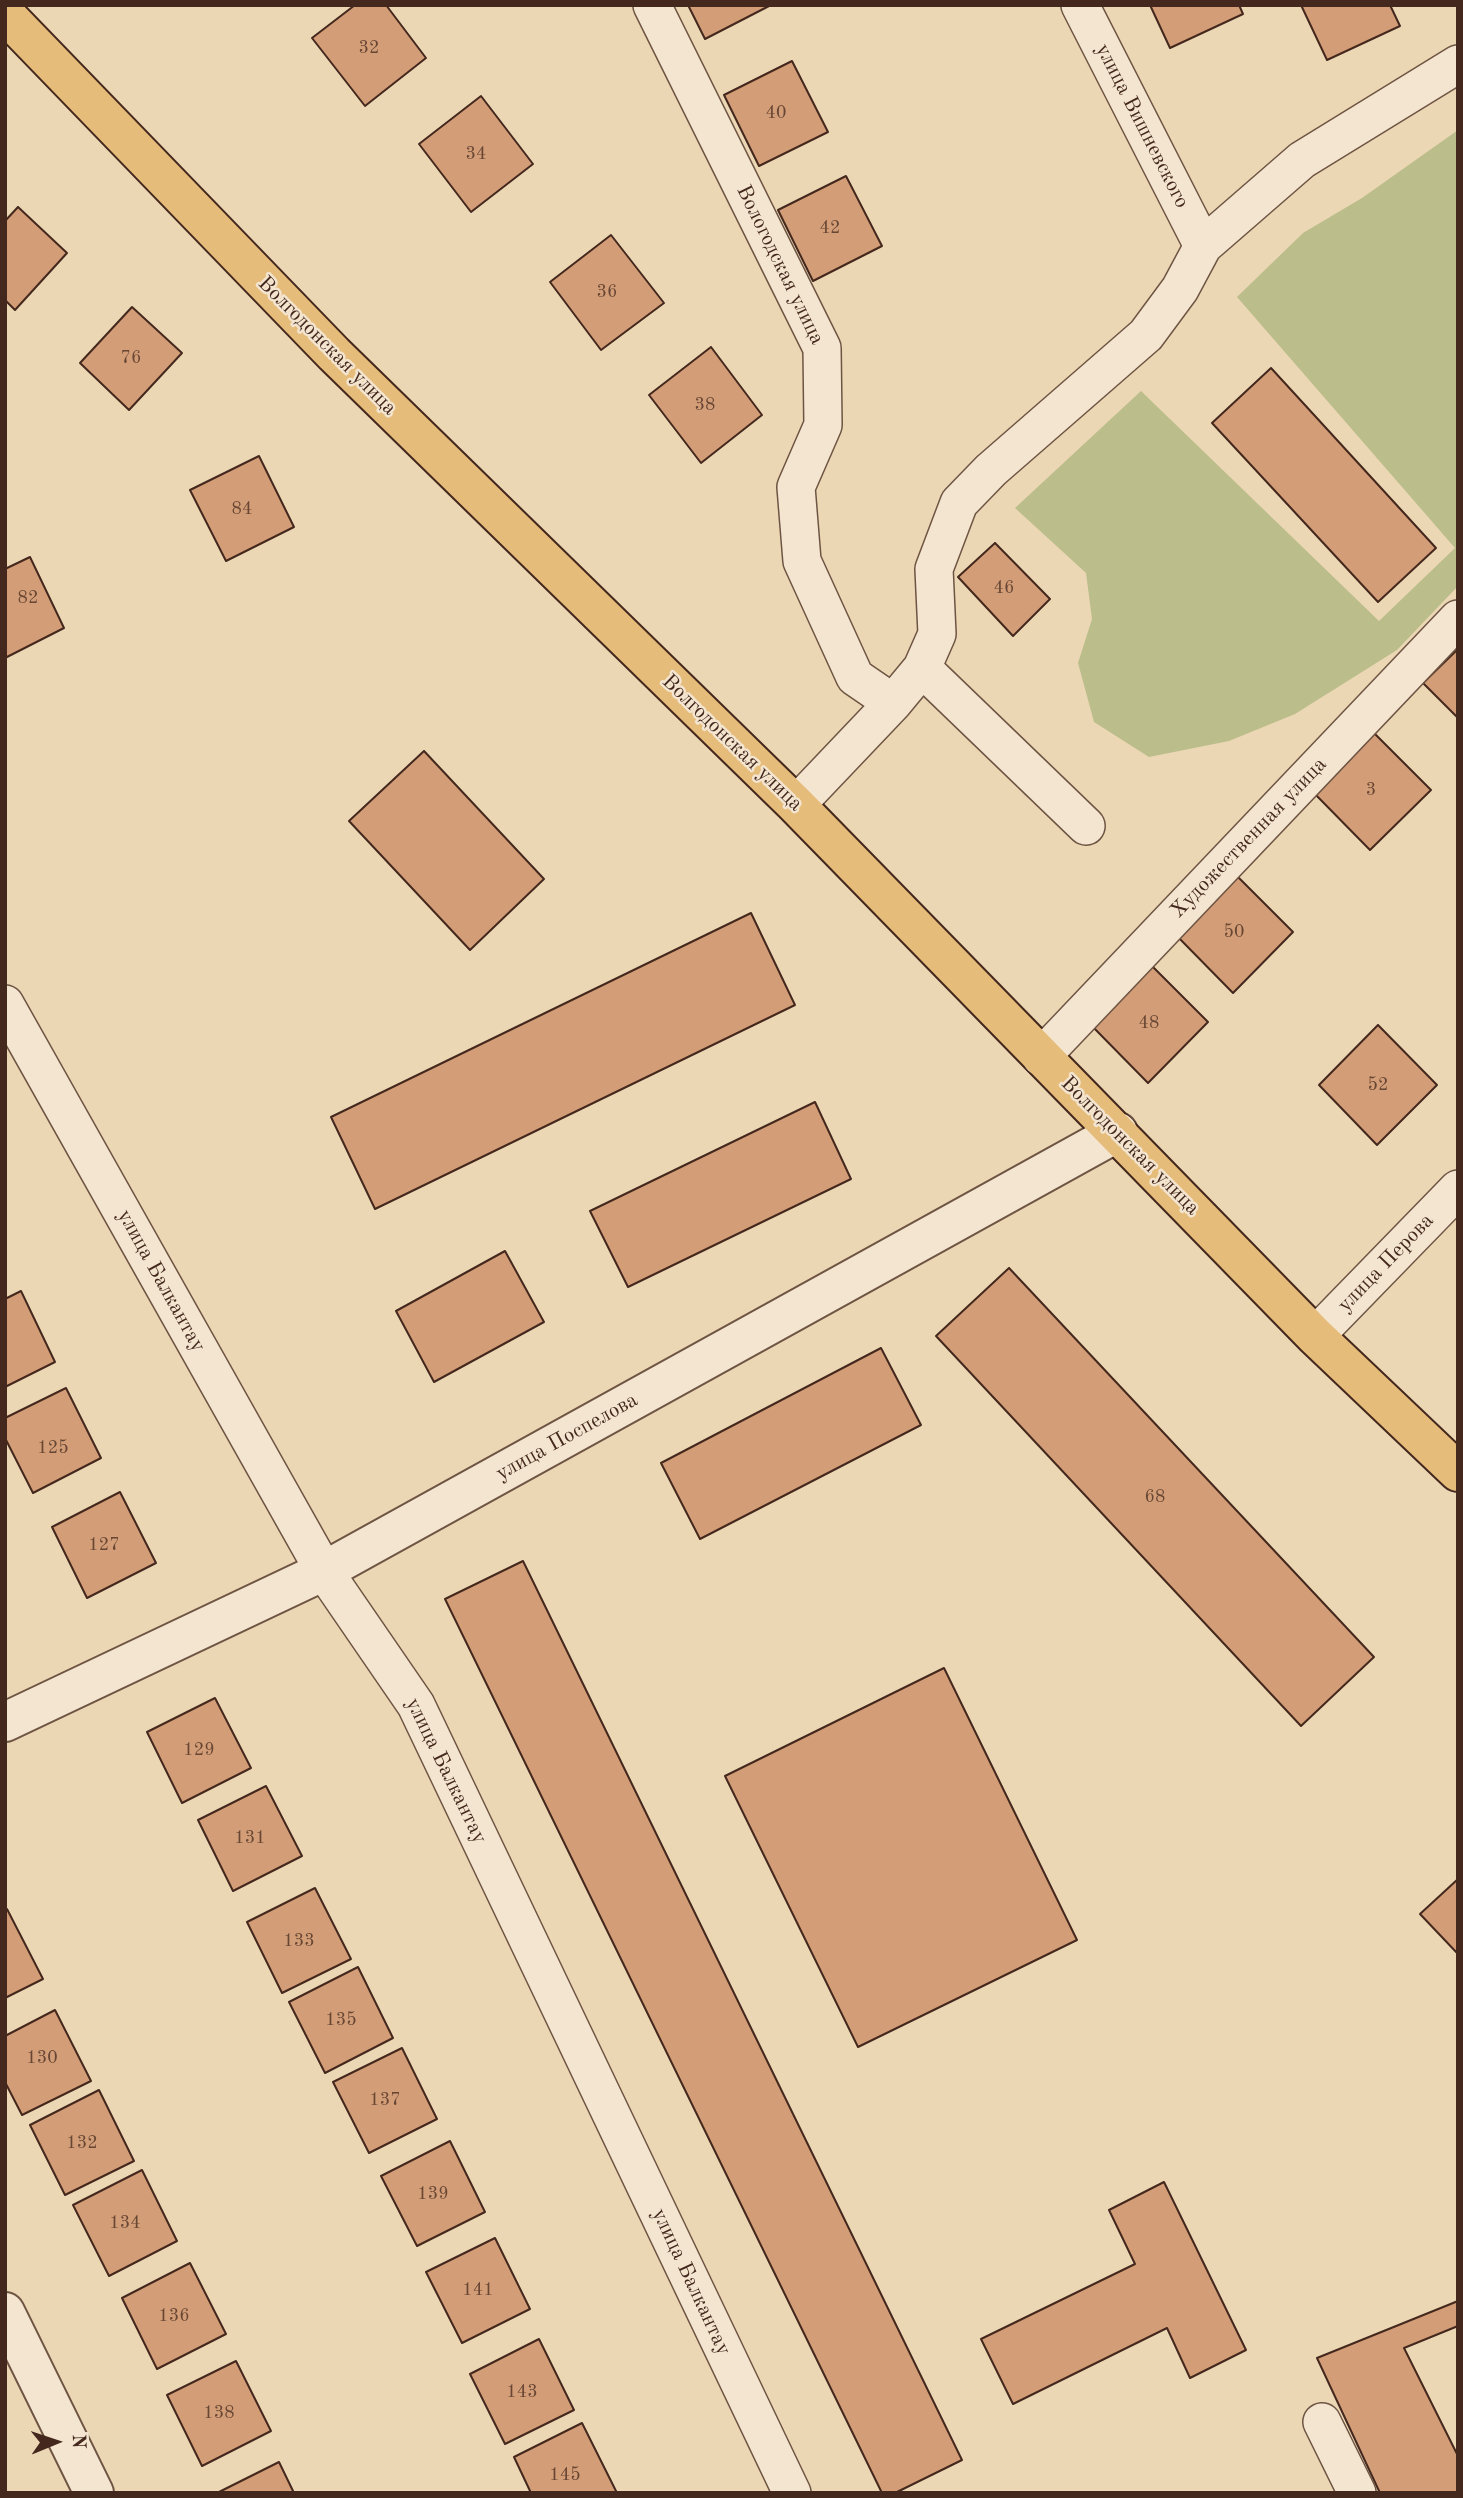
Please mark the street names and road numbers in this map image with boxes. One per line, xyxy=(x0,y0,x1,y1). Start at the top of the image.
street label: улица Вишневского xyxy=(1090,40,1194,212)
street label: Вологодская улица xyxy=(730,181,830,349)
street label: Волгодонская улица xyxy=(252,271,402,421)
street label: Волгодонская улица xyxy=(656,669,808,817)
street label: Художественная улица xyxy=(1166,752,1332,924)
street label: Волгодонская улица xyxy=(1055,1071,1205,1221)
street label: улица Балкантау xyxy=(111,1205,211,1357)
street label: улица Перова xyxy=(1333,1208,1439,1318)
street label: улица Поспелова xyxy=(492,1388,642,1486)
street label: улица Балкантау xyxy=(400,1694,492,1848)
street label: улица Балкантау xyxy=(646,2205,736,2359)

